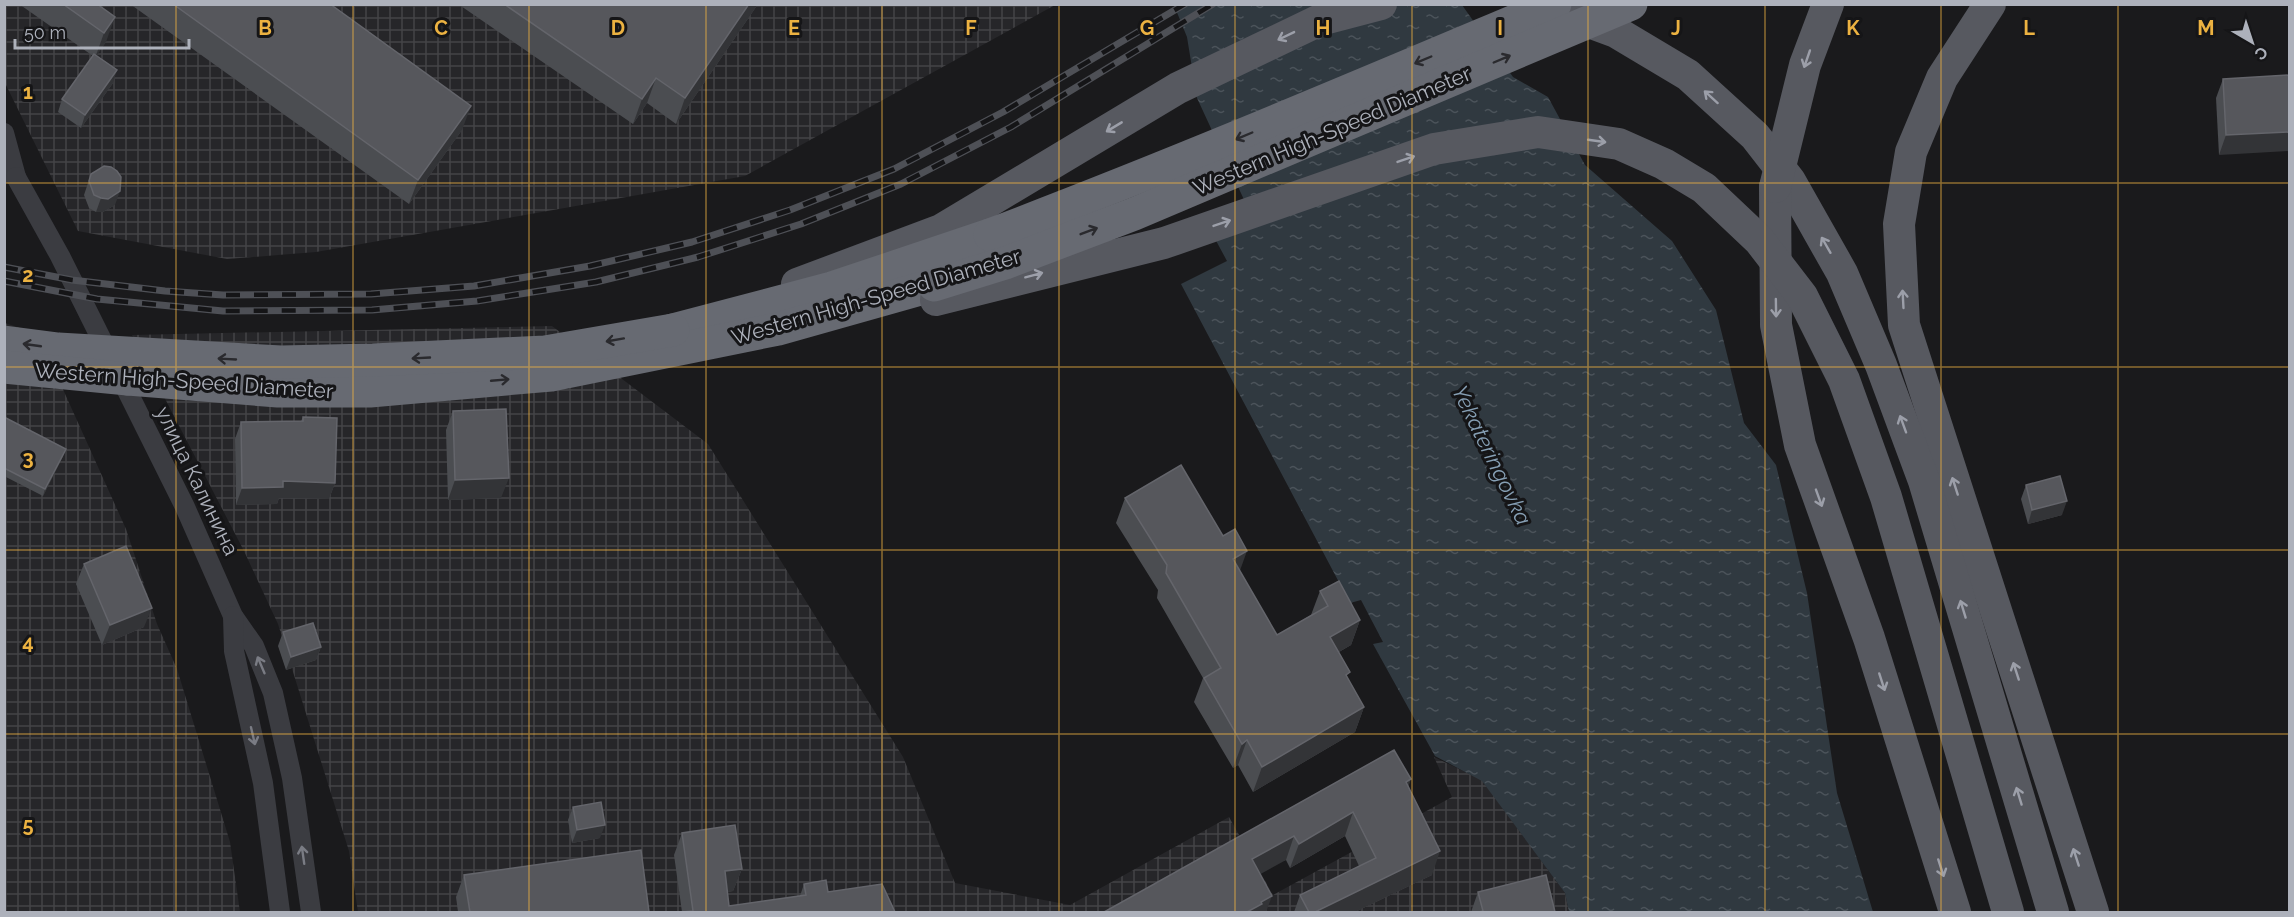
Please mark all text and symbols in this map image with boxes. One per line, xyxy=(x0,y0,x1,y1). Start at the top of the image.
scale bar xyxy=(15,12,189,50)
north arrow xyxy=(2222,12,2282,72)
text: B xyxy=(258,16,272,40)
text: C xyxy=(434,16,448,40)
text: D xyxy=(611,16,625,40)
text: E xyxy=(788,16,800,40)
text: F xyxy=(965,16,977,40)
text: G xyxy=(1140,16,1154,40)
text: H xyxy=(1316,16,1330,40)
text: I xyxy=(1497,16,1503,40)
text: J xyxy=(1671,16,1681,40)
text: K xyxy=(1846,16,1860,40)
text: L xyxy=(2023,16,2035,40)
text: M xyxy=(2197,16,2215,40)
text: 50 m xyxy=(24,22,66,43)
one-way arrow xyxy=(1278,31,1296,43)
text: С xyxy=(2251,42,2271,64)
one-way arrow xyxy=(1801,49,1812,68)
one-way arrow xyxy=(1492,53,1510,65)
one-way arrow xyxy=(1415,55,1433,66)
street label: Western High-Speed Diameter xyxy=(1189,60,1475,201)
text: 1 xyxy=(23,80,33,104)
one-way arrow xyxy=(1704,90,1719,104)
one-way arrow xyxy=(1106,121,1123,133)
one-way arrow xyxy=(1235,131,1253,142)
one-way arrow xyxy=(1587,135,1606,146)
one-way arrow xyxy=(1396,152,1415,163)
one-way arrow xyxy=(1212,217,1230,228)
one-way arrow xyxy=(1079,225,1098,236)
one-way arrow xyxy=(1820,237,1832,254)
street label: Western High-Speed Diameter xyxy=(729,243,1024,350)
text: 2 xyxy=(22,263,34,287)
one-way arrow xyxy=(1024,269,1043,280)
one-way arrow xyxy=(1897,289,1908,309)
one-way arrow xyxy=(1770,298,1782,318)
one-way arrow xyxy=(606,334,626,345)
one-way arrow xyxy=(23,340,42,351)
one-way arrow xyxy=(412,352,432,363)
one-way arrow xyxy=(217,354,237,365)
street label: Western High-Speed Diameter xyxy=(34,358,335,403)
one-way arrow xyxy=(490,374,510,385)
water label: Yekateringovka xyxy=(1447,381,1537,529)
street label: улица Калинина xyxy=(151,402,244,559)
one-way arrow xyxy=(1897,415,1908,433)
text: 3 xyxy=(22,446,34,470)
one-way arrow xyxy=(1949,477,1960,496)
one-way arrow xyxy=(1814,488,1825,507)
one-way arrow xyxy=(1957,600,1968,619)
text: 4 xyxy=(22,630,34,654)
one-way arrow xyxy=(255,656,266,674)
one-way arrow xyxy=(2009,662,2020,681)
one-way arrow xyxy=(1878,672,1889,691)
one-way arrow xyxy=(248,725,259,745)
one-way arrow xyxy=(2013,787,2024,806)
text: 5 xyxy=(22,813,34,837)
one-way arrow xyxy=(297,845,308,865)
one-way arrow xyxy=(2070,847,2081,866)
one-way arrow xyxy=(1936,858,1947,877)

